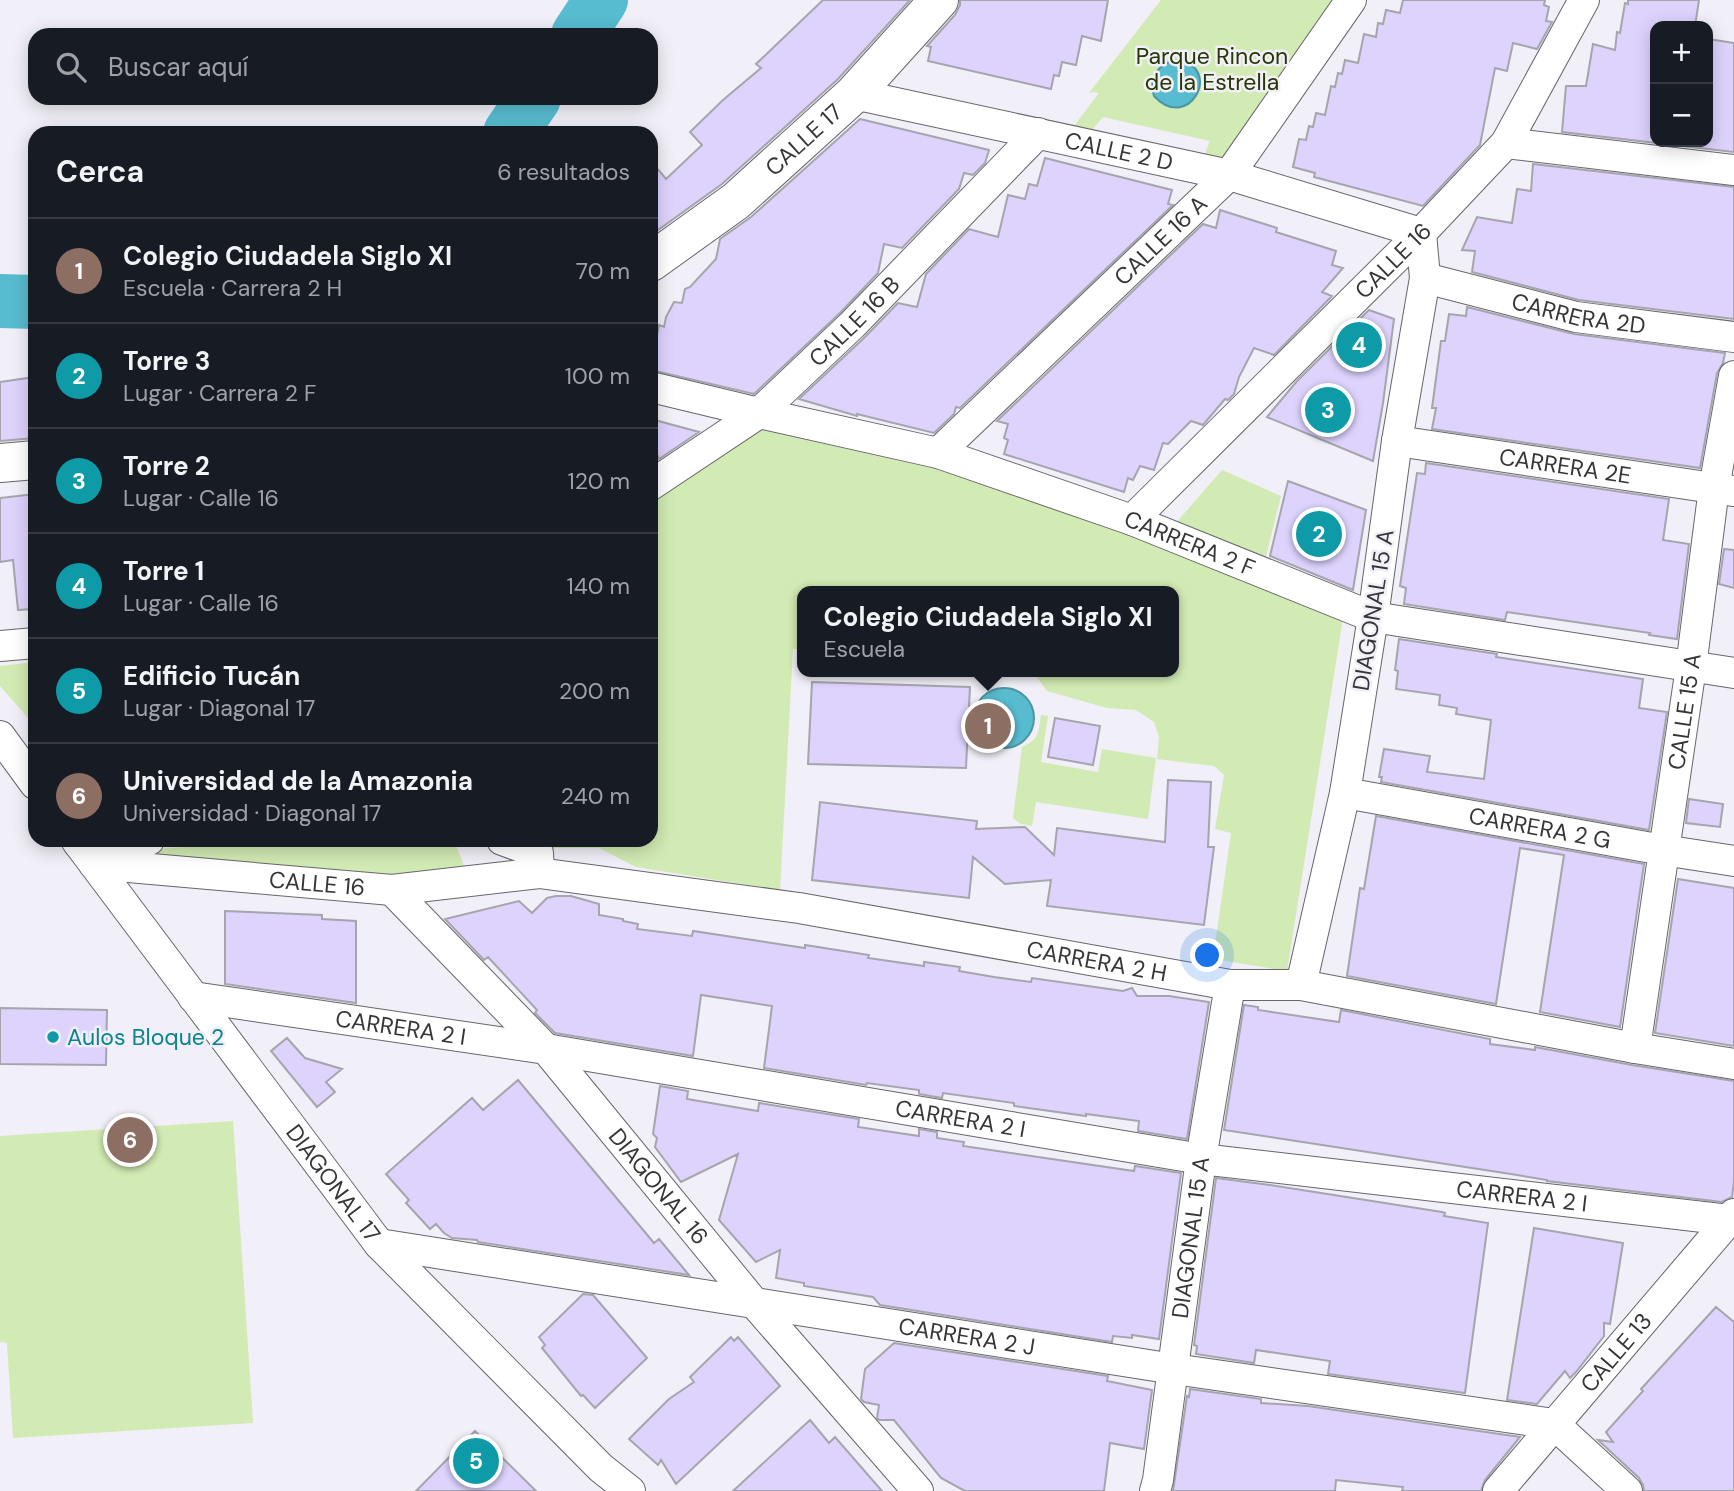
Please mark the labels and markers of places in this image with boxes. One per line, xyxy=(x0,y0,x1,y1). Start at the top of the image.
pin: 4 xyxy=(1336,319,1382,371)
pin: 3 xyxy=(1305,384,1351,436)
pin: 2 xyxy=(1296,508,1342,560)
pin: 1 xyxy=(965,700,1011,752)
place label: Aulos Bloque 2 xyxy=(67,1022,224,1052)
marker: Aulos Bloque 2 xyxy=(45,1029,61,1045)
pin: 6 xyxy=(107,1114,153,1166)
pin: 5 xyxy=(453,1435,499,1487)

